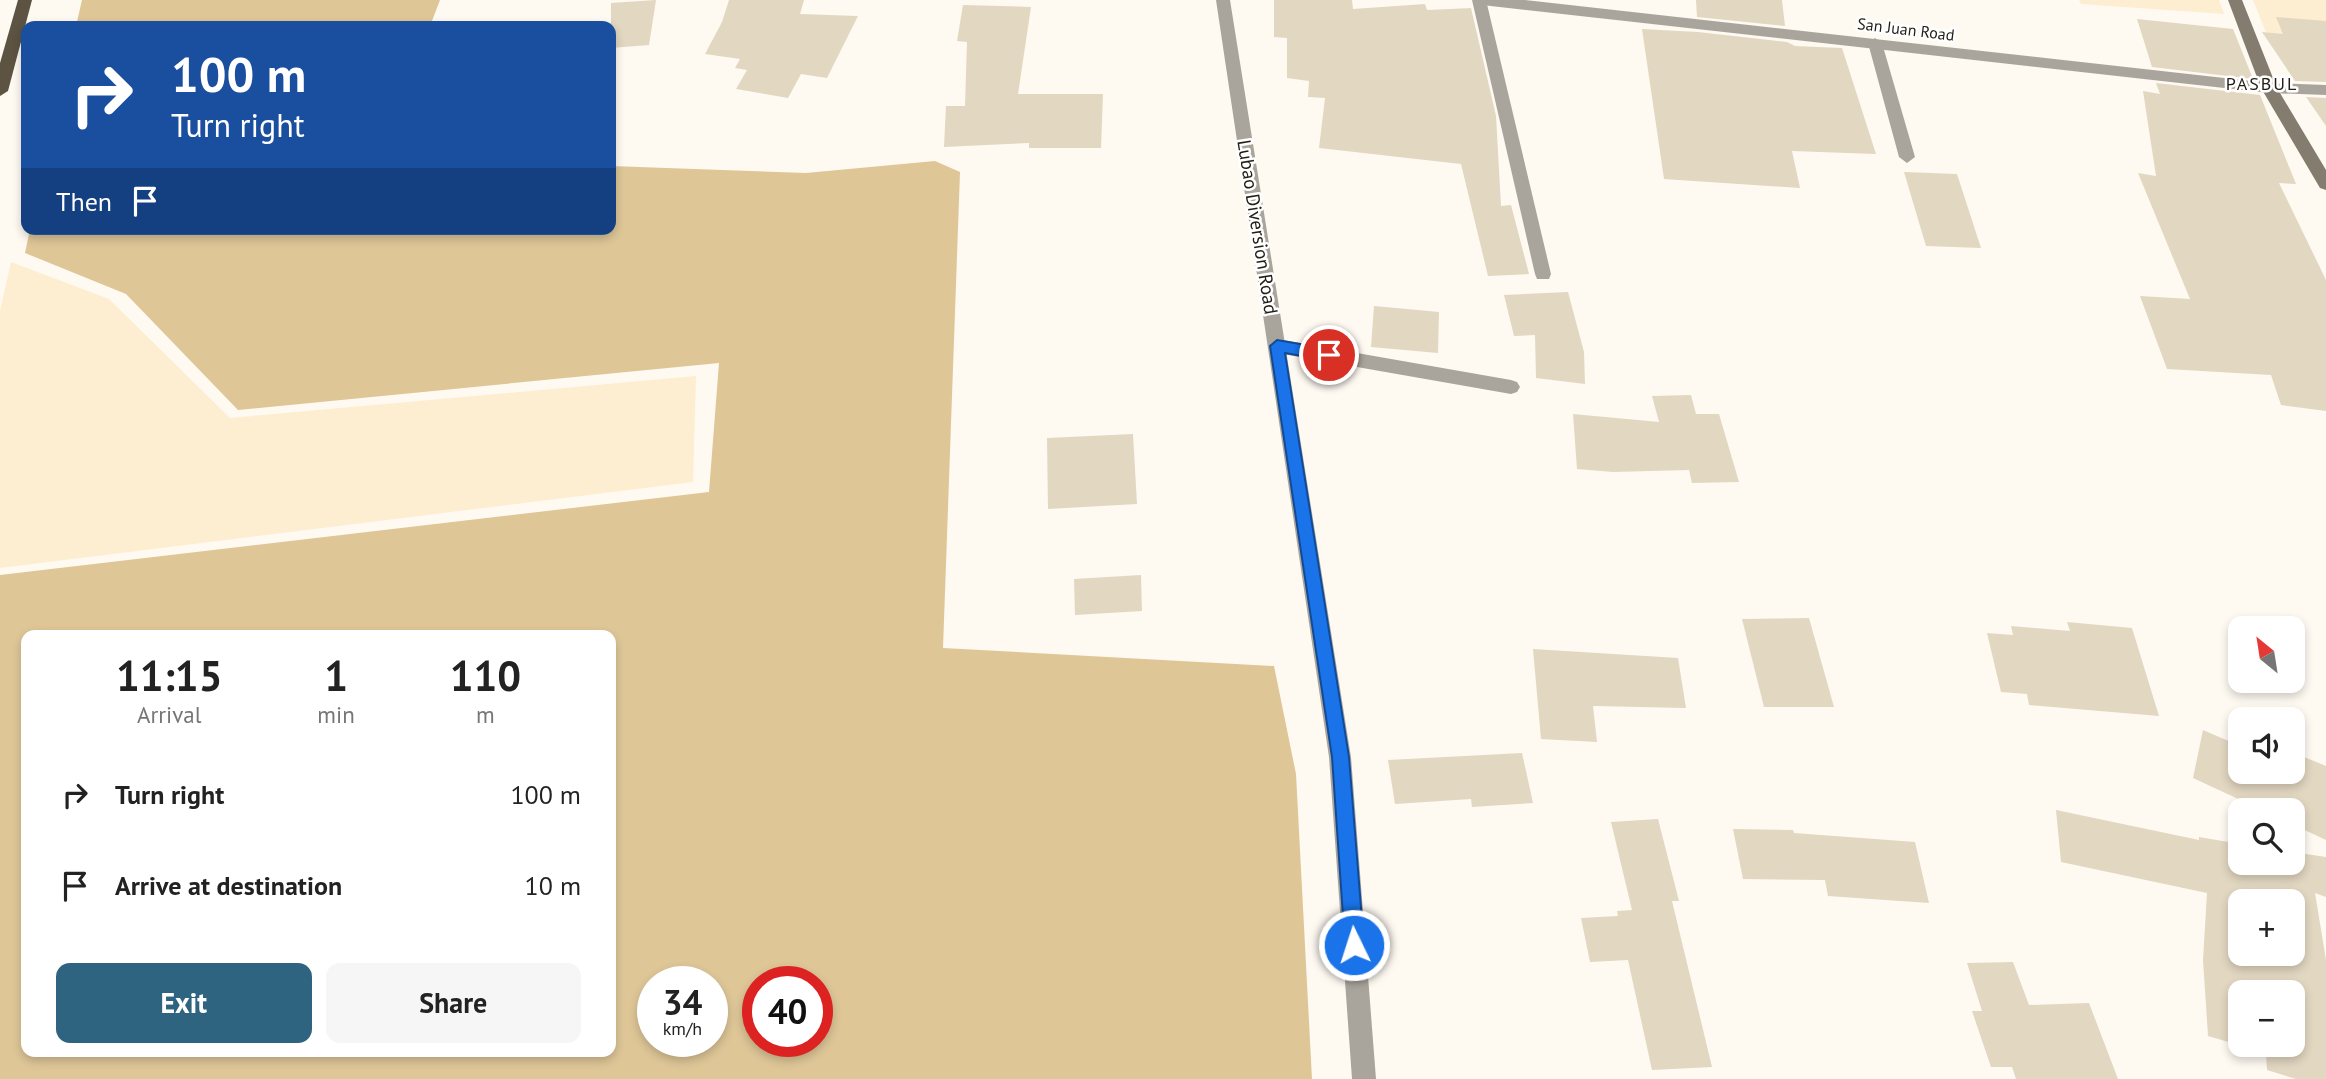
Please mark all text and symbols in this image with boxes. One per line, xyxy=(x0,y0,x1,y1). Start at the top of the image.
street label: San Juan Road xyxy=(1856,13,1956,45)
text: 100 m xyxy=(171,42,306,106)
icon: right xyxy=(56,49,147,140)
district label: PASBUL xyxy=(2226,72,2298,95)
text: Turn right xyxy=(171,104,305,146)
street label: Lubao Diversion Road xyxy=(1232,138,1284,316)
icon: arrive xyxy=(126,182,164,220)
text: Then xyxy=(56,185,112,218)
pin xyxy=(1299,325,1359,385)
icon: arrive xyxy=(1310,336,1348,374)
north arrow xyxy=(2228,616,2305,693)
map controls xyxy=(2228,616,2305,1057)
text: 11:15 xyxy=(116,648,222,703)
text: 1 xyxy=(324,648,348,703)
text: 110 xyxy=(450,648,521,703)
text: Arrival xyxy=(137,700,201,729)
text: min xyxy=(317,700,355,729)
text: m xyxy=(476,700,495,729)
button: sound xyxy=(2228,707,2305,784)
icon: right xyxy=(56,776,94,814)
text: Turn right xyxy=(115,778,224,811)
text: 100 m xyxy=(510,778,581,811)
button: search xyxy=(2228,798,2305,875)
icon: arrive xyxy=(56,867,94,905)
text: Arrive at destination xyxy=(115,869,342,902)
text: 10 m xyxy=(525,869,581,902)
button: + xyxy=(2228,889,2305,966)
position arrow xyxy=(1317,908,1391,982)
button: Exit xyxy=(56,963,312,1043)
button: Share xyxy=(326,963,581,1043)
speed limit sign: 40 xyxy=(742,966,833,1057)
text: 34 xyxy=(663,979,702,1025)
button: − xyxy=(2228,980,2305,1057)
text: km/h xyxy=(663,1017,702,1040)

